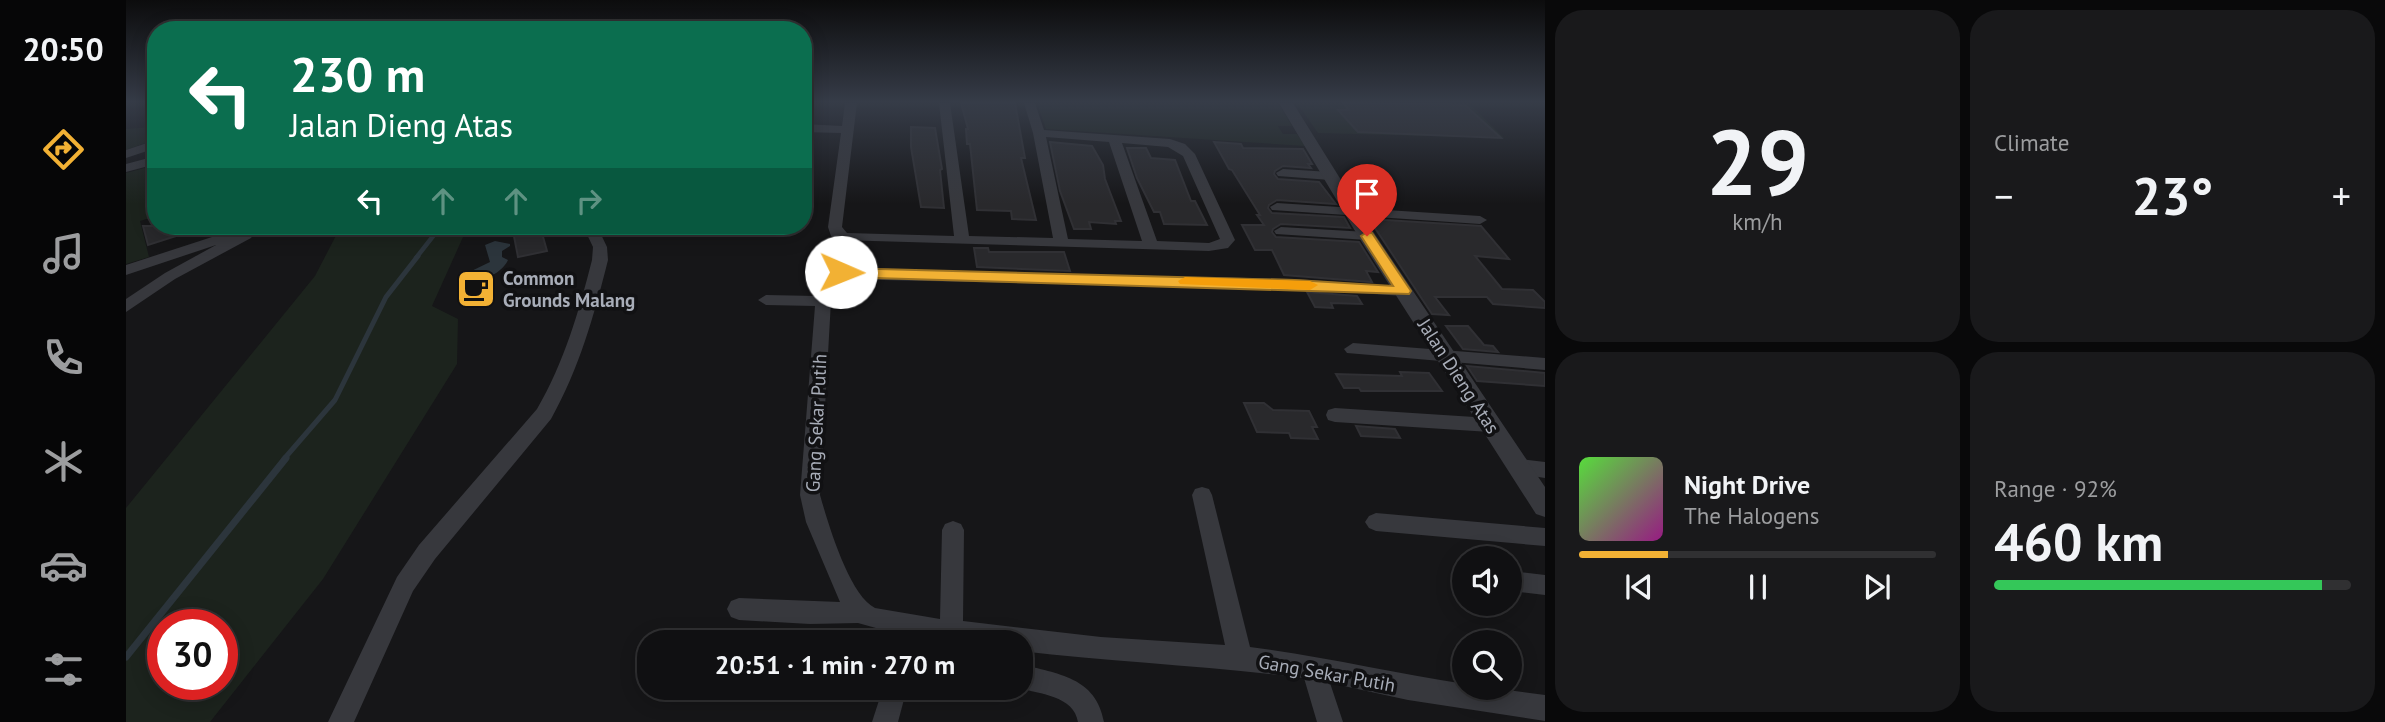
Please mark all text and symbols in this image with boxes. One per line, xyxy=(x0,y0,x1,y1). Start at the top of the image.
text: 20:50 xyxy=(22,28,104,70)
text: 230 m xyxy=(290,42,425,106)
icon: left xyxy=(175,49,266,140)
text: 29 xyxy=(1706,102,1809,220)
text: Jalan Dieng Atas xyxy=(290,104,513,146)
icon: directions xyxy=(39,125,88,174)
text: Climate xyxy=(1994,128,2069,157)
text: 23° xyxy=(2132,162,2213,229)
pin xyxy=(1337,164,1397,236)
text: − xyxy=(1994,171,2013,220)
text: + xyxy=(2332,171,2351,220)
icon: arrive xyxy=(1348,175,1386,213)
icon: left xyxy=(351,182,389,220)
icon: ahead xyxy=(424,182,462,220)
icon: ahead xyxy=(497,182,535,220)
icon: right xyxy=(570,182,608,220)
text: km/h xyxy=(1732,207,1783,236)
icon: music xyxy=(39,229,88,278)
position arrow xyxy=(804,235,878,309)
place label: Common Grounds Malang xyxy=(503,266,635,312)
cafe icon: Common Grounds Malang xyxy=(455,268,497,310)
street label: Jalan Dieng Atas xyxy=(1412,313,1505,438)
icon: phone xyxy=(39,333,88,382)
street label: Gang Sekar Putih xyxy=(800,353,832,493)
icon: climate xyxy=(39,437,88,486)
text: Night Drive xyxy=(1684,468,1810,501)
text: Range · 92% xyxy=(1994,474,2117,503)
text: The Halogens xyxy=(1684,501,1819,530)
text: 460 km xyxy=(1994,508,2163,575)
icon: car xyxy=(39,541,88,590)
map controls xyxy=(1452,546,1522,700)
button: sound xyxy=(1452,546,1522,616)
icon: previous xyxy=(1620,568,1658,606)
icon: pause xyxy=(1739,568,1777,606)
icon: next xyxy=(1858,568,1896,606)
speed limit sign: 30 xyxy=(147,609,238,700)
button: search xyxy=(1452,630,1522,700)
icon: filters xyxy=(39,645,88,694)
text: 20:51 · 1 min · 270 m xyxy=(715,648,955,681)
street label: Gang Sekar Putih xyxy=(1257,649,1397,697)

